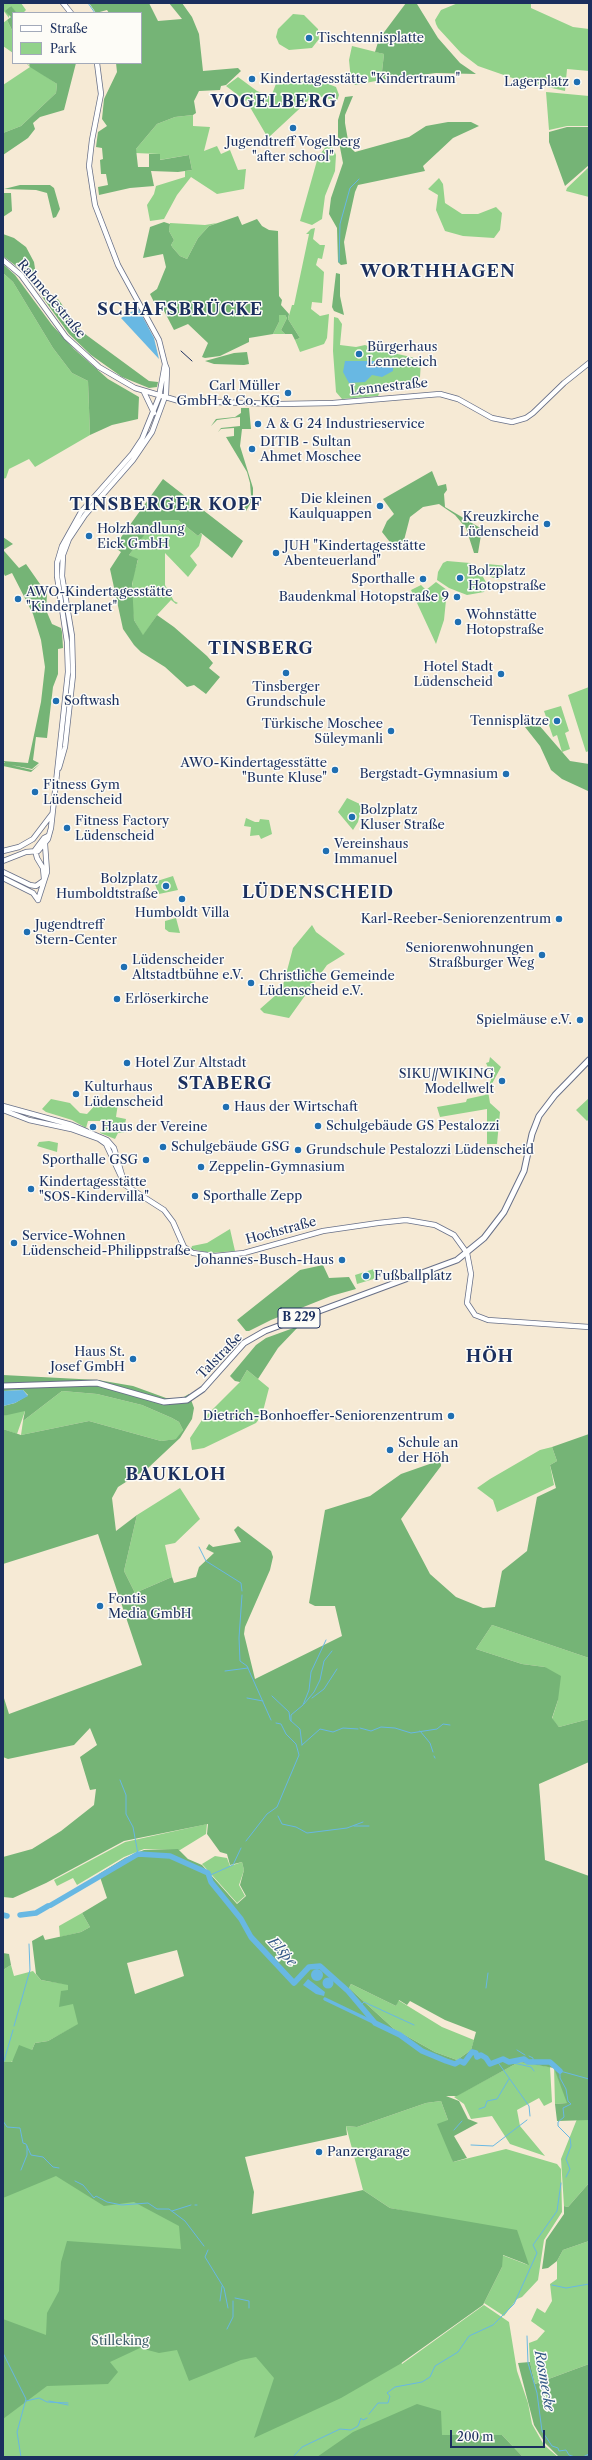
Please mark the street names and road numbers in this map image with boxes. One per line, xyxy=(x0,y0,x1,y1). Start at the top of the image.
street label: Rahmedestraße xyxy=(14,257,88,341)
street label: Lennestraße xyxy=(349,375,429,399)
street label: Hochstraße xyxy=(244,1214,318,1248)
road number: B 229 xyxy=(278,1308,320,1328)
street label: Talstraße xyxy=(194,1330,246,1382)

